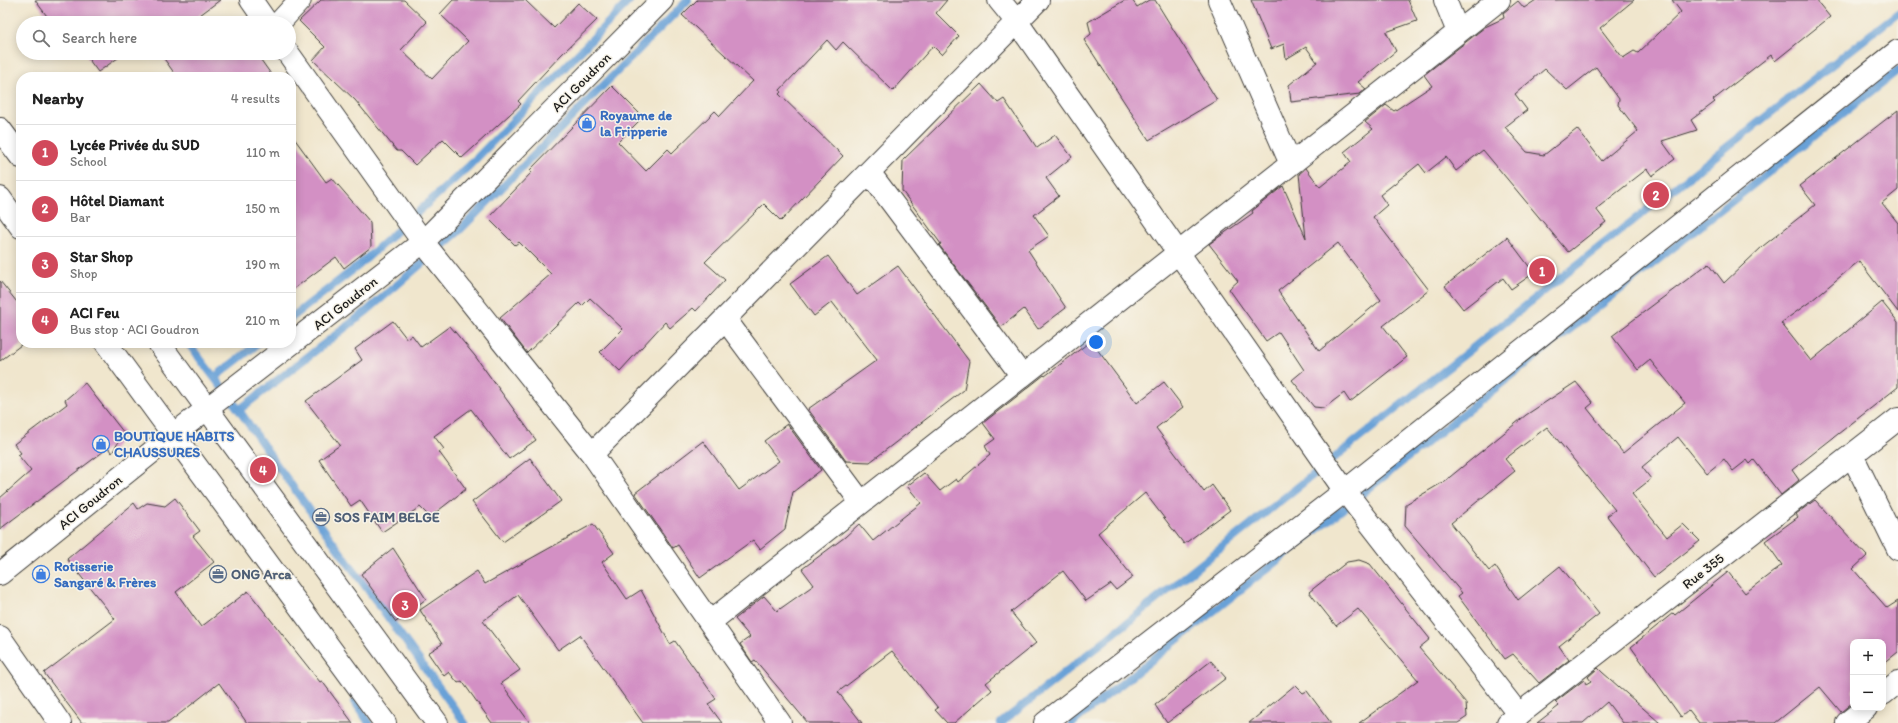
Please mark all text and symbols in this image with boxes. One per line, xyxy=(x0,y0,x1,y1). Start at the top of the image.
search box xyxy=(16,16,296,60)
icon: search xyxy=(30,27,52,49)
text: Search here xyxy=(62,29,137,47)
street label: ACI Goudron xyxy=(548,49,615,116)
text: Nearby xyxy=(32,88,84,108)
text: 4 results xyxy=(231,91,280,106)
place label: Royaume de la Fripperie xyxy=(600,107,672,140)
shop icon: Royaume de la Fripperie xyxy=(577,113,597,133)
text: Lycée Privée du SUD xyxy=(70,136,199,154)
text: 1 xyxy=(42,145,48,160)
text: 110 m xyxy=(246,145,280,160)
text: School xyxy=(70,154,107,169)
pin: 2 xyxy=(1643,180,1669,210)
text: Hôtel Diamant xyxy=(70,192,164,210)
text: 2 xyxy=(42,201,48,216)
text: 150 m xyxy=(245,201,280,216)
text: Bar xyxy=(70,210,90,225)
text: Star Shop xyxy=(70,248,133,266)
pin: 1 xyxy=(1529,256,1555,286)
text: 3 xyxy=(41,257,49,272)
text: 190 m xyxy=(245,257,280,272)
text: Shop xyxy=(70,266,97,281)
street label: ACI Goudron xyxy=(310,273,381,334)
text: ACI Feu xyxy=(70,304,120,322)
text: 4 xyxy=(41,313,49,328)
text: 210 m xyxy=(245,313,280,328)
text: Bus stop · ACI Goudron xyxy=(70,322,199,337)
your location xyxy=(1086,332,1106,352)
place label: BOUTIQUE HABITS CHAUSSURES xyxy=(114,428,235,461)
shop icon: BOUTIQUE HABITS CHAUSSURES xyxy=(91,434,111,454)
pin: 4 xyxy=(250,455,276,485)
street label: ACI Goudron xyxy=(55,471,126,533)
office icon: SOS FAIM BELGE xyxy=(311,507,331,527)
place label: SOS FAIM BELGE xyxy=(334,509,440,526)
street label: Rue 355 xyxy=(1679,550,1728,593)
place label: Rotisserie Sangaré & Frères xyxy=(54,558,156,591)
shop icon: Rotisserie Sangaré & Frères xyxy=(31,564,51,584)
office icon: ONG Arca xyxy=(208,564,228,584)
place label: ONG Arca xyxy=(231,566,292,583)
pin: 3 xyxy=(392,590,418,620)
map controls xyxy=(1850,639,1886,711)
button: + xyxy=(1850,639,1886,675)
button: − xyxy=(1850,675,1886,711)

